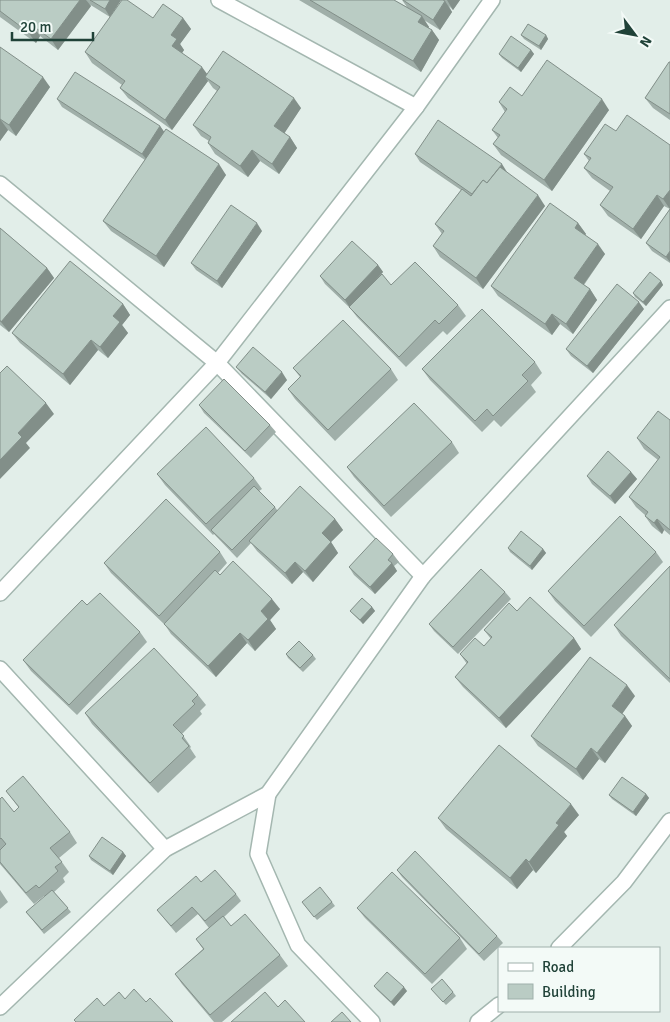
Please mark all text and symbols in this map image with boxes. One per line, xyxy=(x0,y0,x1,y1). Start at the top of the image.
scale bar xyxy=(12,10,94,42)
north arrow xyxy=(610,10,660,60)
text: 20 m xyxy=(20,18,51,36)
text: N xyxy=(636,33,655,50)
legend xyxy=(498,947,660,1012)
text: Road xyxy=(542,958,574,976)
text: Building xyxy=(542,983,596,1001)

